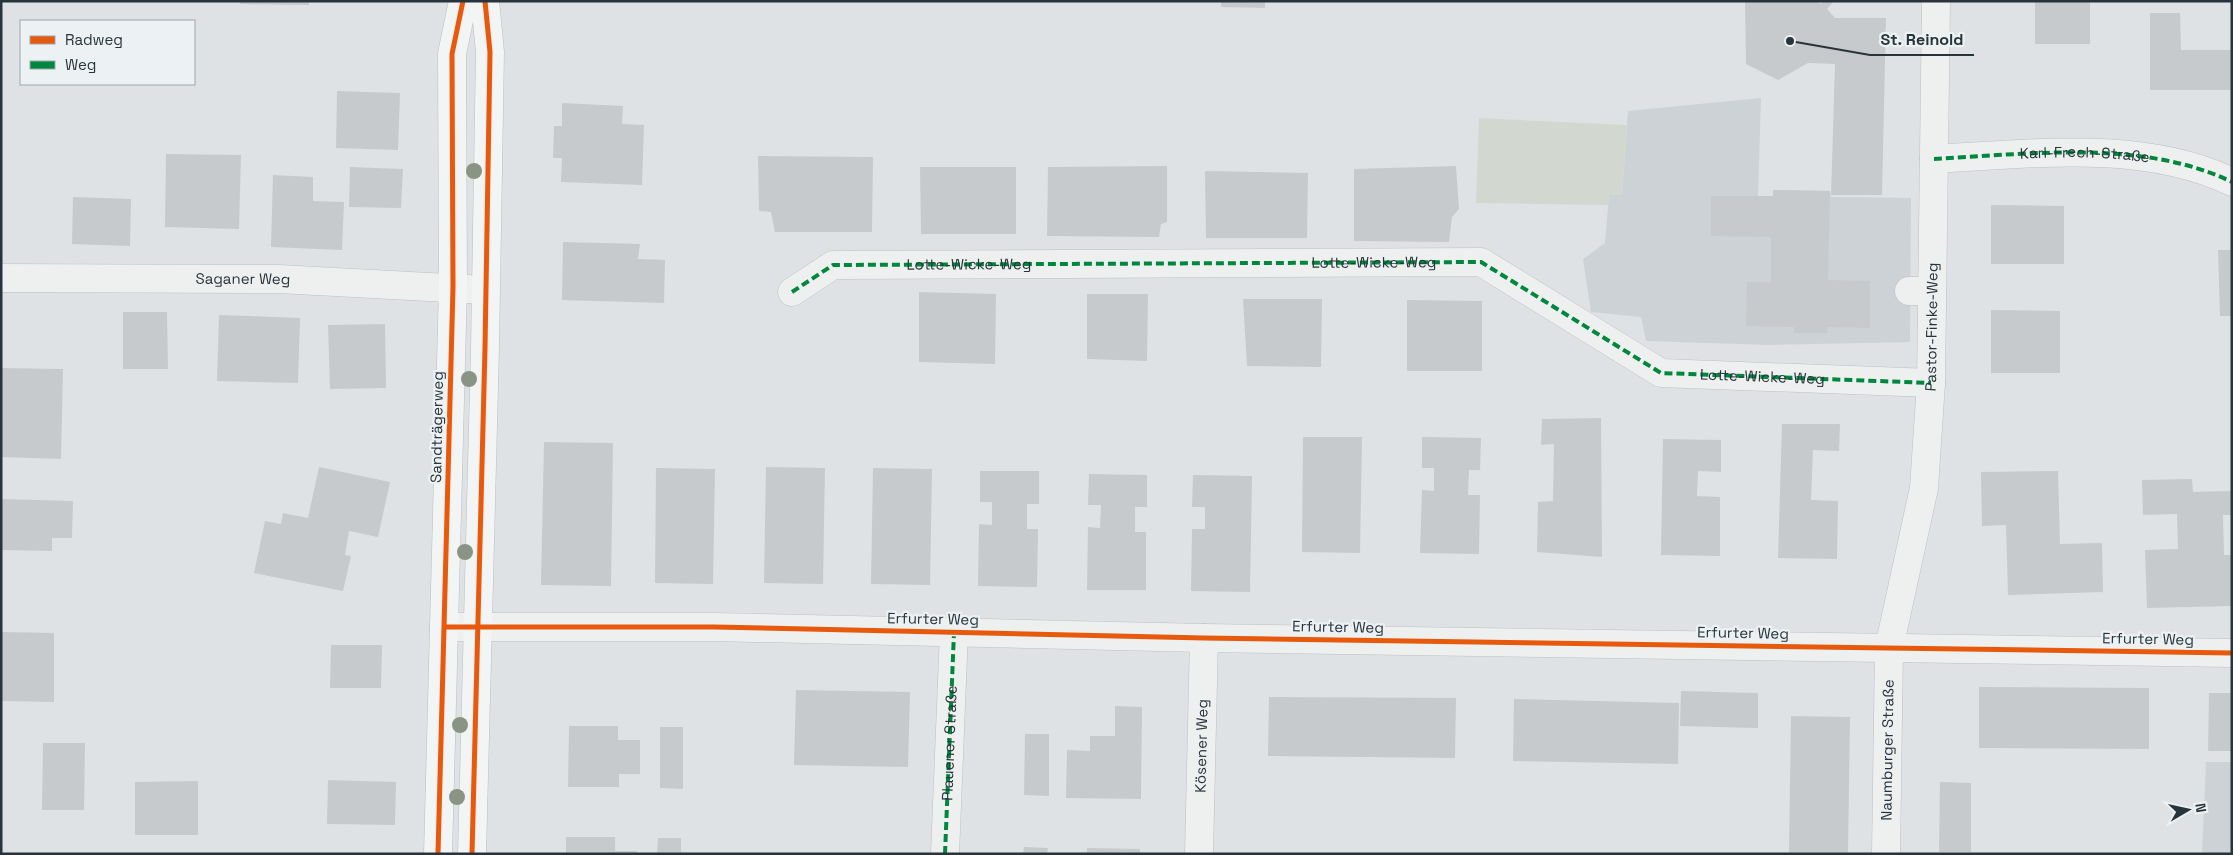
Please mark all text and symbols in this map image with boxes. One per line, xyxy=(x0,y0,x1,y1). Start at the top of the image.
legend xyxy=(20,20,195,85)
callout: St. Reinold xyxy=(1870,24,1974,55)
text: St. Reinold xyxy=(1880,29,1964,50)
text: Radweg xyxy=(65,30,123,49)
text: Weg xyxy=(65,55,96,74)
street label: Karl-Frech-Straße xyxy=(2019,142,2151,166)
street label: Lotte-Wicke-Weg xyxy=(1311,252,1436,272)
street label: Lotte-Wicke-Weg xyxy=(906,254,1031,274)
street label: Pastor-Finke-Weg xyxy=(1920,262,1942,392)
street label: Saganer Weg xyxy=(196,269,291,289)
street label: Lotte-Wicke-Weg xyxy=(1700,364,1825,388)
street label: Sandträgerweg xyxy=(426,371,447,483)
street label: Erfurter Weg xyxy=(887,608,979,629)
street label: Erfurter Weg xyxy=(1292,616,1384,637)
street label: Erfurter Weg xyxy=(1697,622,1789,643)
street label: Erfurter Weg xyxy=(2102,628,2194,649)
street label: Naumburger Straße xyxy=(1876,679,1898,821)
street label: Plauener Straße xyxy=(937,685,961,801)
street label: Kösener Weg xyxy=(1190,699,1212,793)
north arrow xyxy=(2163,785,2213,835)
text: N xyxy=(2191,802,2210,814)

